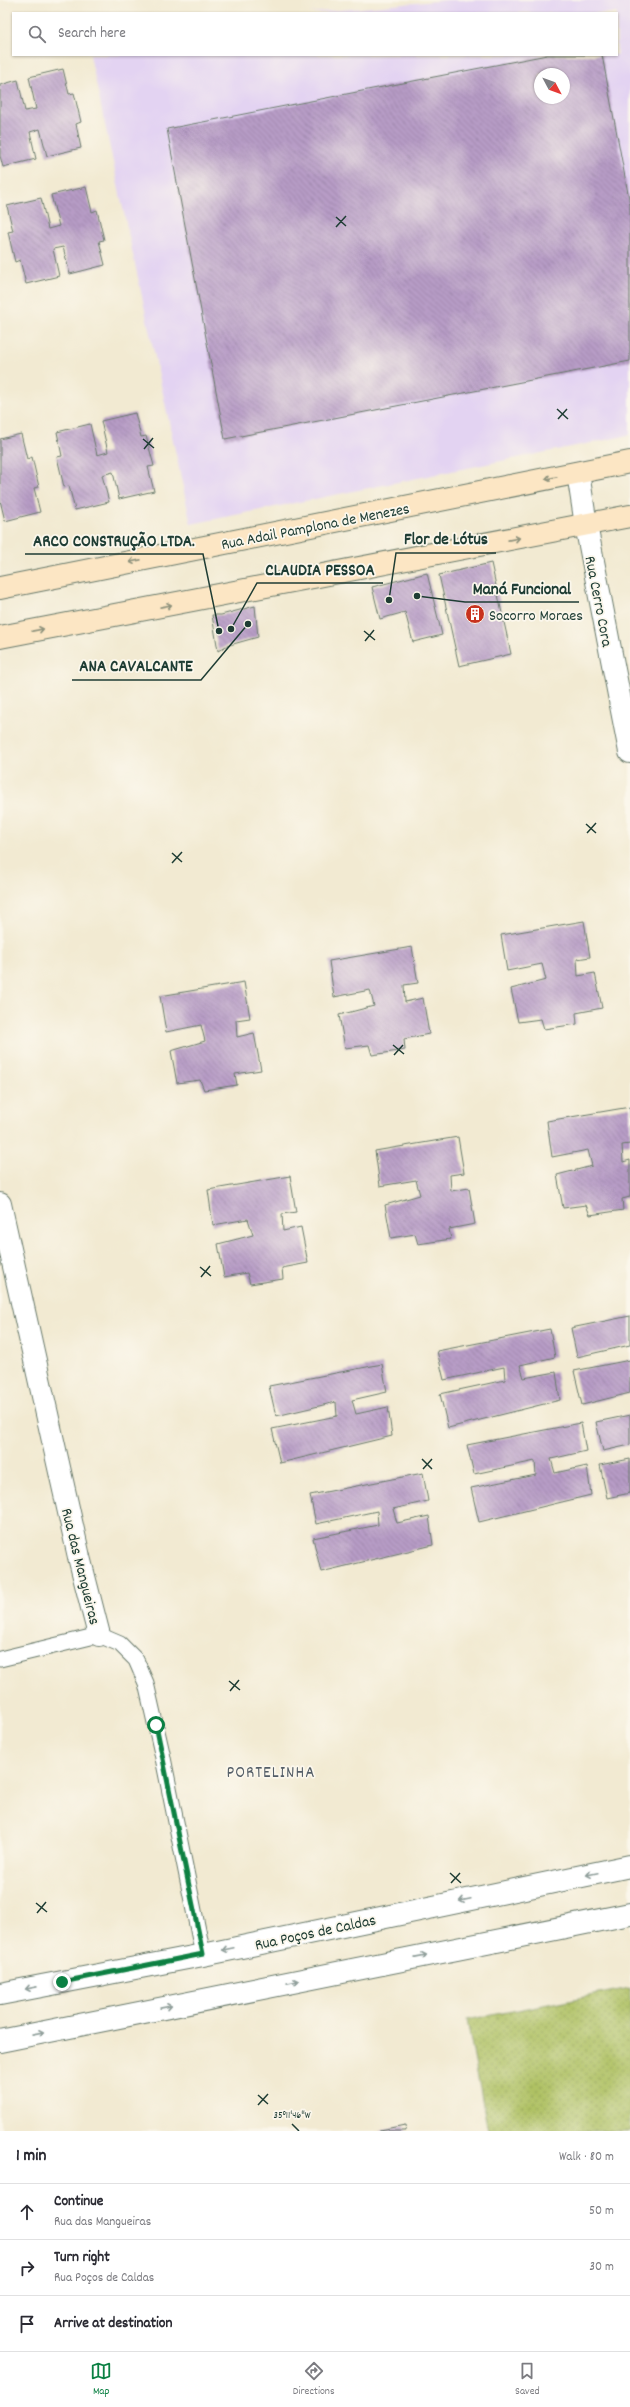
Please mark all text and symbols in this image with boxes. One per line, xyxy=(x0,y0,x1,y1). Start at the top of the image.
search box xyxy=(12,12,618,56)
icon: search xyxy=(26,23,48,45)
text: Search here xyxy=(58,23,126,45)
north arrow xyxy=(534,68,570,104)
one-way arrow xyxy=(544,474,557,482)
street label: Rua Adail Pamplona de Menezes xyxy=(219,498,412,557)
callout: Flor de Lótus xyxy=(396,524,496,553)
callout: ARCO CONSTRUÇÃO LTDA. xyxy=(25,525,203,554)
text: Flor de Lótus xyxy=(404,529,488,553)
text: ARCO CONSTRUÇÃO LTDA. xyxy=(33,531,195,555)
one-way arrow xyxy=(507,535,520,543)
callout: CLAUDIA PESSOA xyxy=(257,554,383,583)
street label: Rua Cerro Cora xyxy=(577,554,618,649)
one-way arrow xyxy=(129,557,142,565)
text: CLAUDIA PESSOA xyxy=(265,560,375,584)
callout: Maná Funcional xyxy=(465,573,579,602)
text: Maná Funcional xyxy=(473,579,572,603)
one-way arrow xyxy=(159,601,172,609)
building icon: Socorro Moraes xyxy=(464,603,486,625)
place label: Socorro Moraes xyxy=(489,605,583,628)
one-way arrow xyxy=(31,626,44,634)
callout: ANA CAVALCANTE xyxy=(72,651,201,680)
text: ANA CAVALCANTE xyxy=(79,656,193,680)
street label: Rua das Mangueiras xyxy=(54,1506,105,1628)
route start xyxy=(147,1716,165,1734)
district label: PORTELINHA xyxy=(227,1762,315,1786)
one-way arrow xyxy=(586,1870,599,1878)
one-way arrow xyxy=(458,1897,471,1905)
street label: Rua Poços de Caldas xyxy=(253,1909,378,1958)
one-way arrow xyxy=(221,1946,234,1954)
one-way arrow xyxy=(414,1952,427,1960)
route end xyxy=(53,1973,71,1991)
one-way arrow xyxy=(286,1977,299,1985)
one-way arrow xyxy=(25,1984,38,1992)
one-way arrow xyxy=(159,2003,172,2011)
one-way arrow xyxy=(31,2029,44,2037)
text: 35°11'46"W xyxy=(274,2109,311,2123)
text: 1 min xyxy=(16,2145,46,2169)
text: Walk · 80 m xyxy=(559,2148,614,2167)
text: Continue xyxy=(54,2191,103,2213)
icon: ahead xyxy=(16,2201,38,2223)
text: 50 m xyxy=(589,2202,614,2221)
text: Rua das Mangueiras xyxy=(54,2213,151,2232)
text: Turn right xyxy=(54,2247,110,2269)
icon: right xyxy=(16,2257,38,2279)
text: 30 m xyxy=(589,2258,614,2277)
text: Rua Poços de Caldas xyxy=(54,2269,154,2288)
icon: arrive xyxy=(16,2313,38,2335)
text: Arrive at destination xyxy=(54,2313,172,2335)
tab: Map xyxy=(90,2360,112,2400)
tab: Directions xyxy=(293,2360,335,2400)
tab: Saved xyxy=(515,2360,540,2400)

